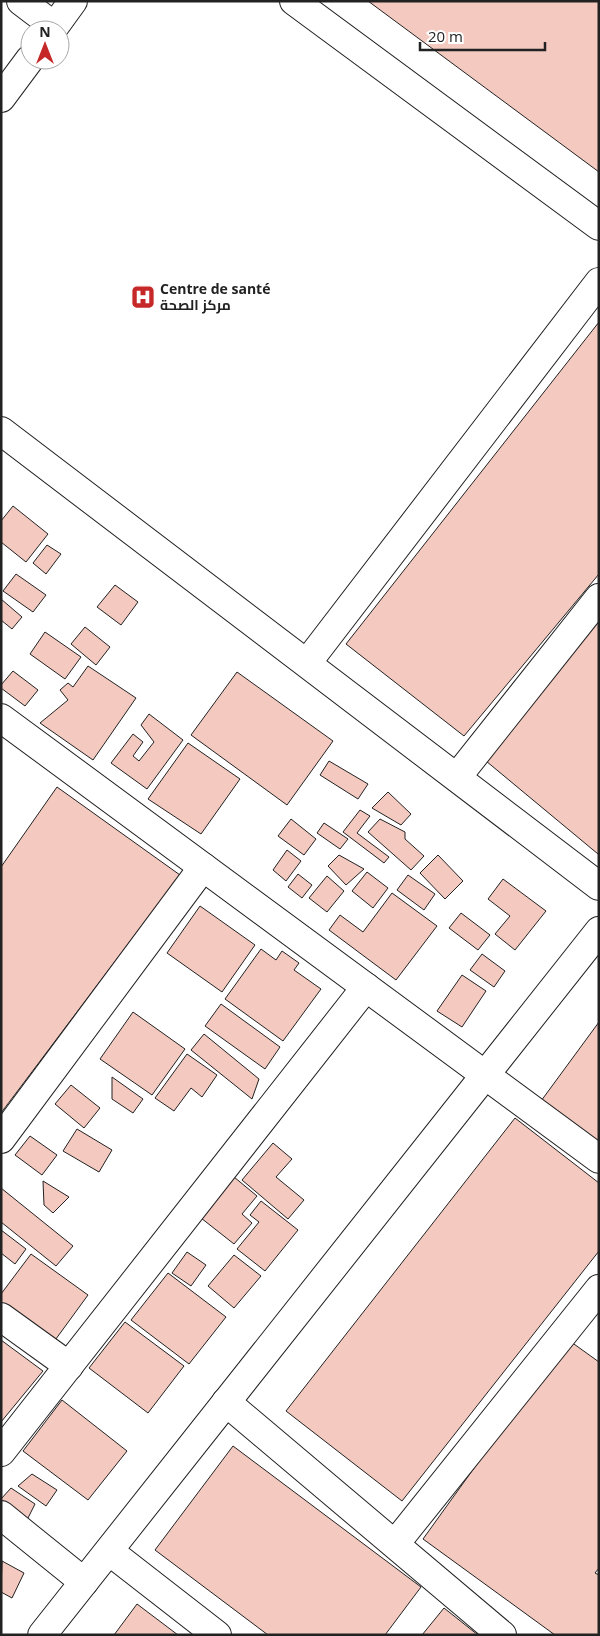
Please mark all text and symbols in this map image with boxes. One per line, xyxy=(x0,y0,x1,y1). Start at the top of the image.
north arrow xyxy=(20,20,70,70)
scale bar xyxy=(420,20,545,52)
text: N xyxy=(39,22,51,41)
text: 20 m xyxy=(428,26,463,46)
place label: Centre de santé مركز الصحة xyxy=(160,279,270,314)
hospital icon: Centre de santé مركز الصحة xyxy=(130,284,156,310)

